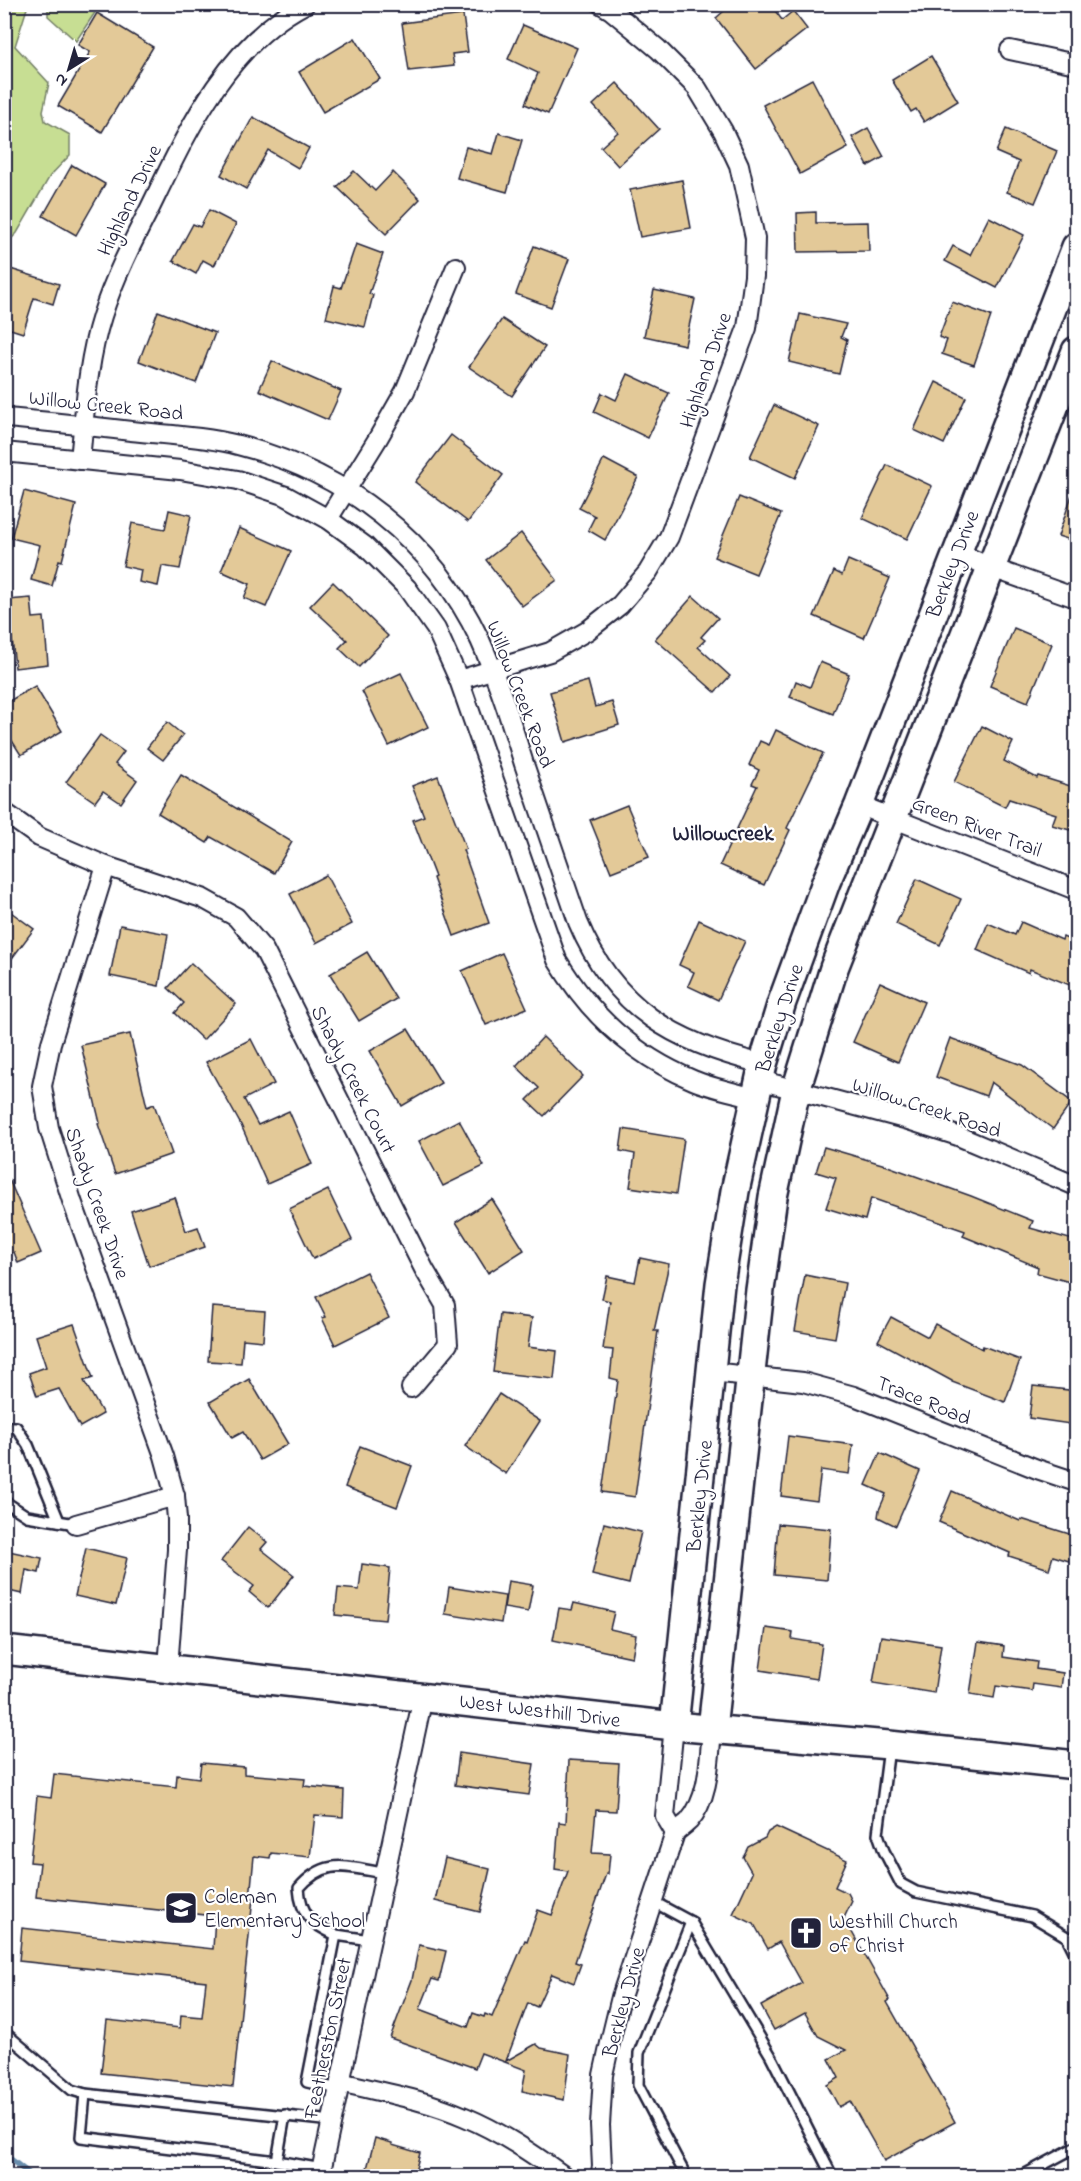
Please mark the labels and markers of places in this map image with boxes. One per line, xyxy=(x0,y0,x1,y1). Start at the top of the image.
place label: Coleman Elementary School xyxy=(204,1883,365,1939)
school or university icon: Coleman Elementary School xyxy=(163,1890,199,1926)
place label: Westhill Church of Christ xyxy=(829,1908,958,1962)
church icon: Westhill Church of Christ xyxy=(788,1915,824,1951)

